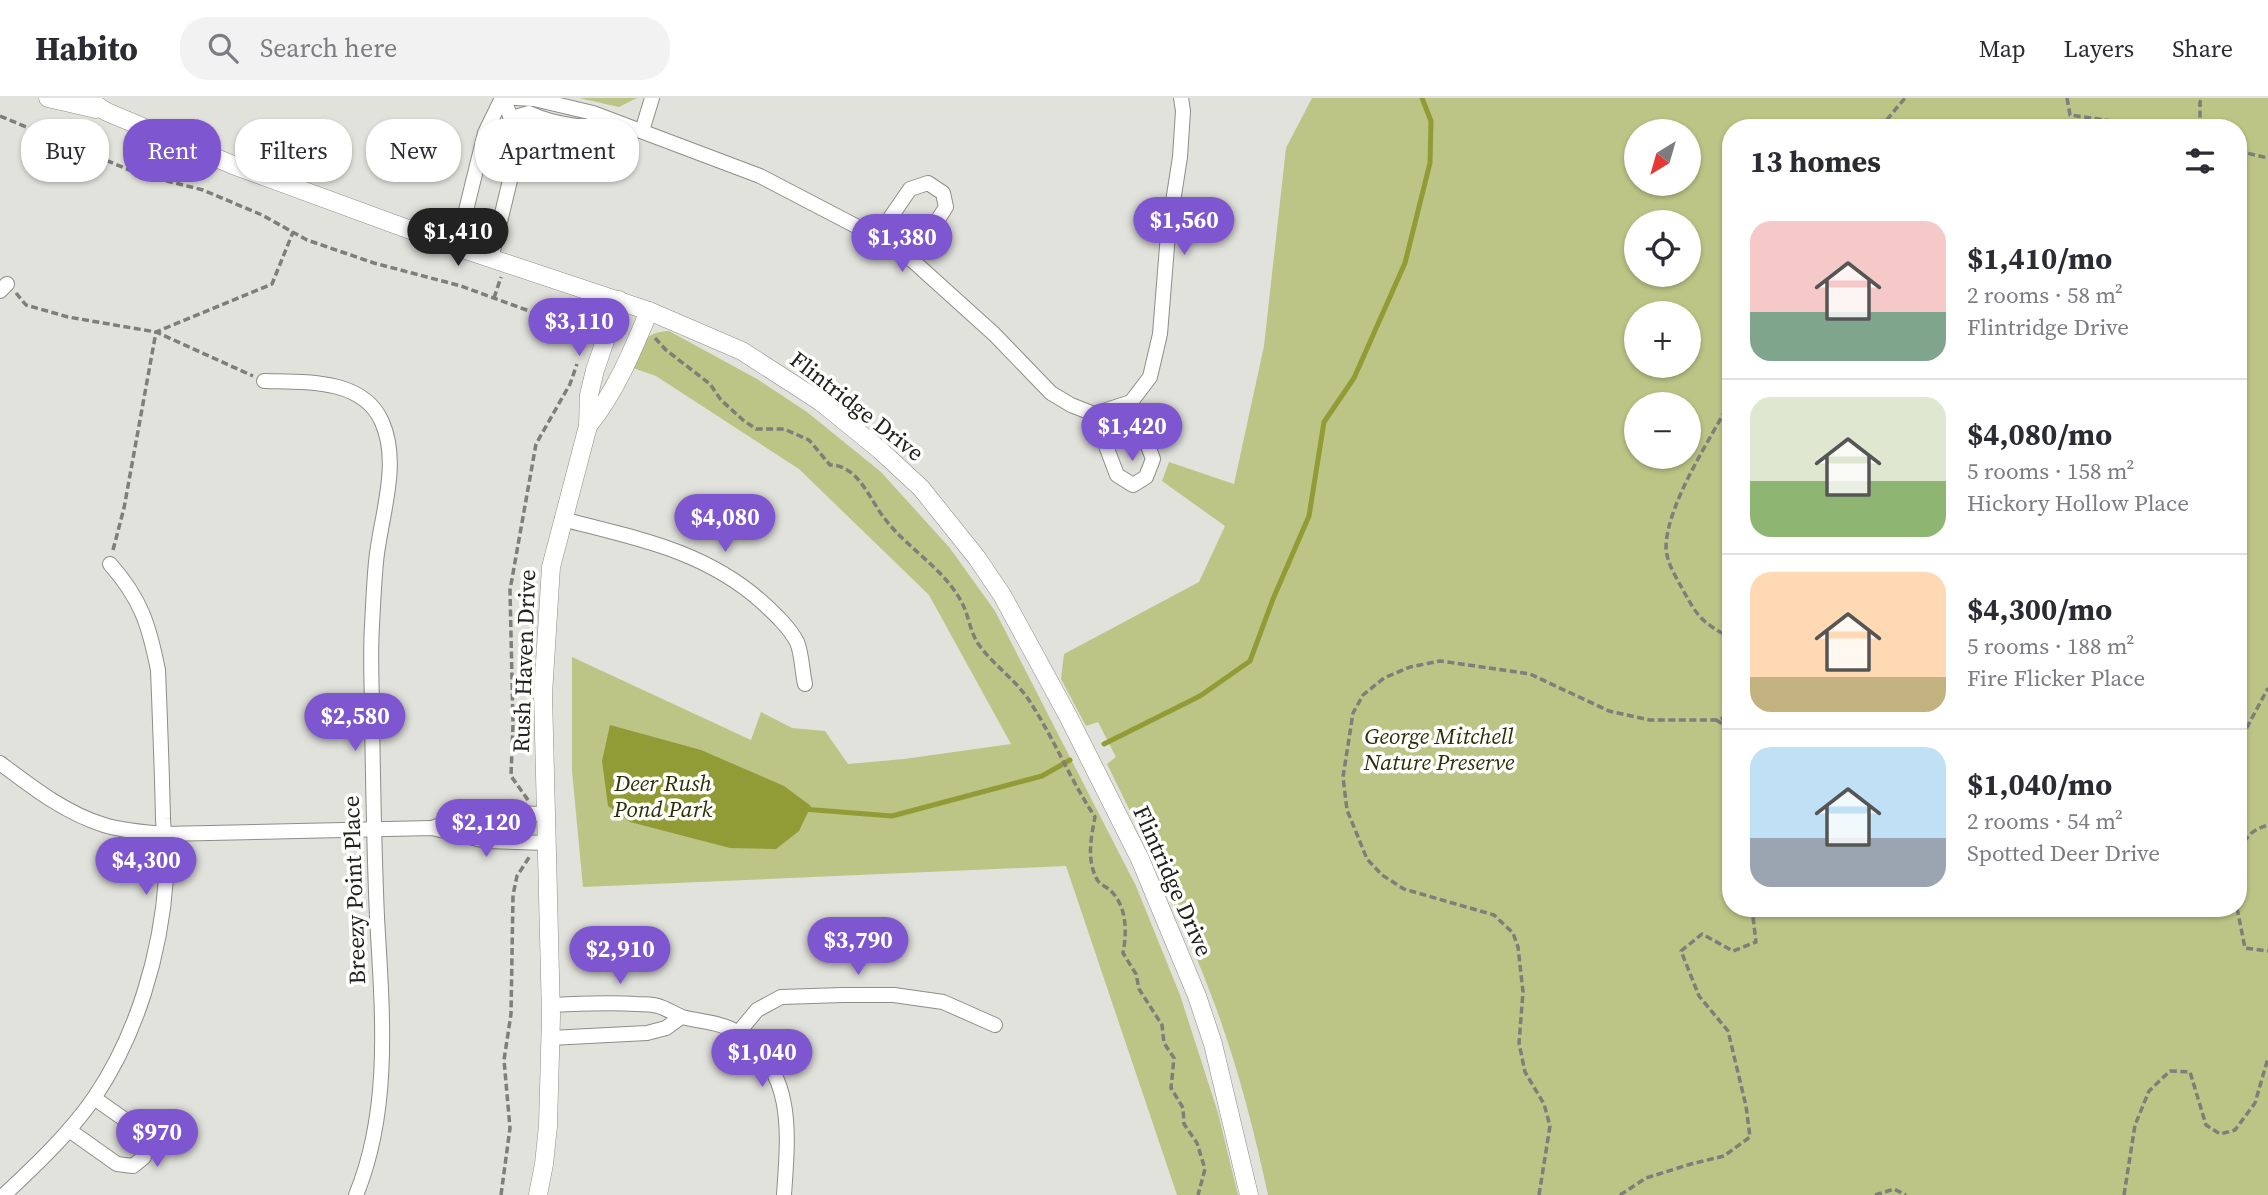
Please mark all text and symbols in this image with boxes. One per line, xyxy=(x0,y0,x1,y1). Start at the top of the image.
search box xyxy=(180,17,670,80)
text: Habito xyxy=(35,26,138,71)
icon: search xyxy=(204,29,242,67)
text: Search here xyxy=(260,30,397,66)
text: Map xyxy=(1979,32,2026,65)
text: Layers xyxy=(2064,32,2134,65)
text: Share xyxy=(2172,32,2233,65)
chip: Buy xyxy=(21,119,109,182)
chip: Rent xyxy=(123,119,221,182)
chip: Filters xyxy=(235,119,352,182)
chip: New xyxy=(366,119,461,182)
chip: Apartment xyxy=(475,119,639,182)
north arrow xyxy=(1624,119,1701,196)
map controls xyxy=(1624,119,1701,469)
text: 13 homes xyxy=(1750,141,1881,182)
icon: filters xyxy=(2181,142,2219,180)
pin: $1,560 xyxy=(1127,198,1241,257)
text: $1,560 xyxy=(1149,204,1219,236)
pin: $1,410 xyxy=(401,208,515,268)
button: locate xyxy=(1624,210,1701,287)
pin: $1,380 xyxy=(845,214,959,274)
text: $1,410 xyxy=(423,215,493,247)
text: $1,380 xyxy=(867,221,937,253)
text: $1,410/mo xyxy=(1967,238,2112,279)
icon: home xyxy=(1806,249,1890,333)
text: 2 rooms · 58 m² xyxy=(1967,279,2123,311)
pin: $3,110 xyxy=(522,299,636,358)
button: + xyxy=(1624,301,1701,378)
text: $3,110 xyxy=(544,305,614,337)
text: Flintridge Drive xyxy=(1967,311,2129,343)
street label: Flintridge Drive xyxy=(783,344,931,468)
button: − xyxy=(1624,392,1701,469)
pin: $1,420 xyxy=(1075,404,1189,463)
text: $1,420 xyxy=(1097,410,1167,442)
text: $4,080/mo xyxy=(1967,414,2112,455)
icon: home xyxy=(1806,425,1890,509)
text: 5 rooms · 158 m² xyxy=(1967,455,2134,487)
text: Hickory Hollow Place xyxy=(1967,487,2189,519)
pin: $4,080 xyxy=(668,494,782,554)
text: $4,080 xyxy=(690,501,760,533)
street label: Rush Haven Drive xyxy=(505,569,543,753)
text: $4,300/mo xyxy=(1967,589,2112,630)
icon: home xyxy=(1806,600,1890,684)
text: 5 rooms · 188 m² xyxy=(1967,630,2134,662)
text: Fire Flicker Place xyxy=(1967,662,2145,694)
pin: $2,580 xyxy=(298,694,412,753)
text: $2,580 xyxy=(320,700,390,732)
park label: George Mitchell Nature Preserve xyxy=(1363,720,1515,778)
text: $1,040/mo xyxy=(1967,764,2112,805)
park label: Deer Rush Pond Park xyxy=(613,767,712,825)
icon: home xyxy=(1806,775,1890,859)
street label: Breezy Point Place xyxy=(335,795,373,985)
pin: $2,120 xyxy=(429,800,543,859)
street label: Flintridge Drive xyxy=(1125,801,1221,961)
text: 2 rooms · 54 m² xyxy=(1967,805,2123,837)
text: $2,120 xyxy=(451,806,521,838)
text: Spotted Deer Drive xyxy=(1967,837,2160,869)
pin: $4,300 xyxy=(89,838,203,897)
text: $4,300 xyxy=(111,844,181,876)
pin: $3,790 xyxy=(801,918,915,977)
text: $3,790 xyxy=(823,924,893,956)
pin: $2,910 xyxy=(563,926,677,986)
text: $2,910 xyxy=(585,933,655,965)
pin: $1,040 xyxy=(705,1030,819,1089)
text: $1,040 xyxy=(727,1036,797,1068)
pin: $970 xyxy=(116,1110,198,1169)
text: $970 xyxy=(132,1116,182,1148)

